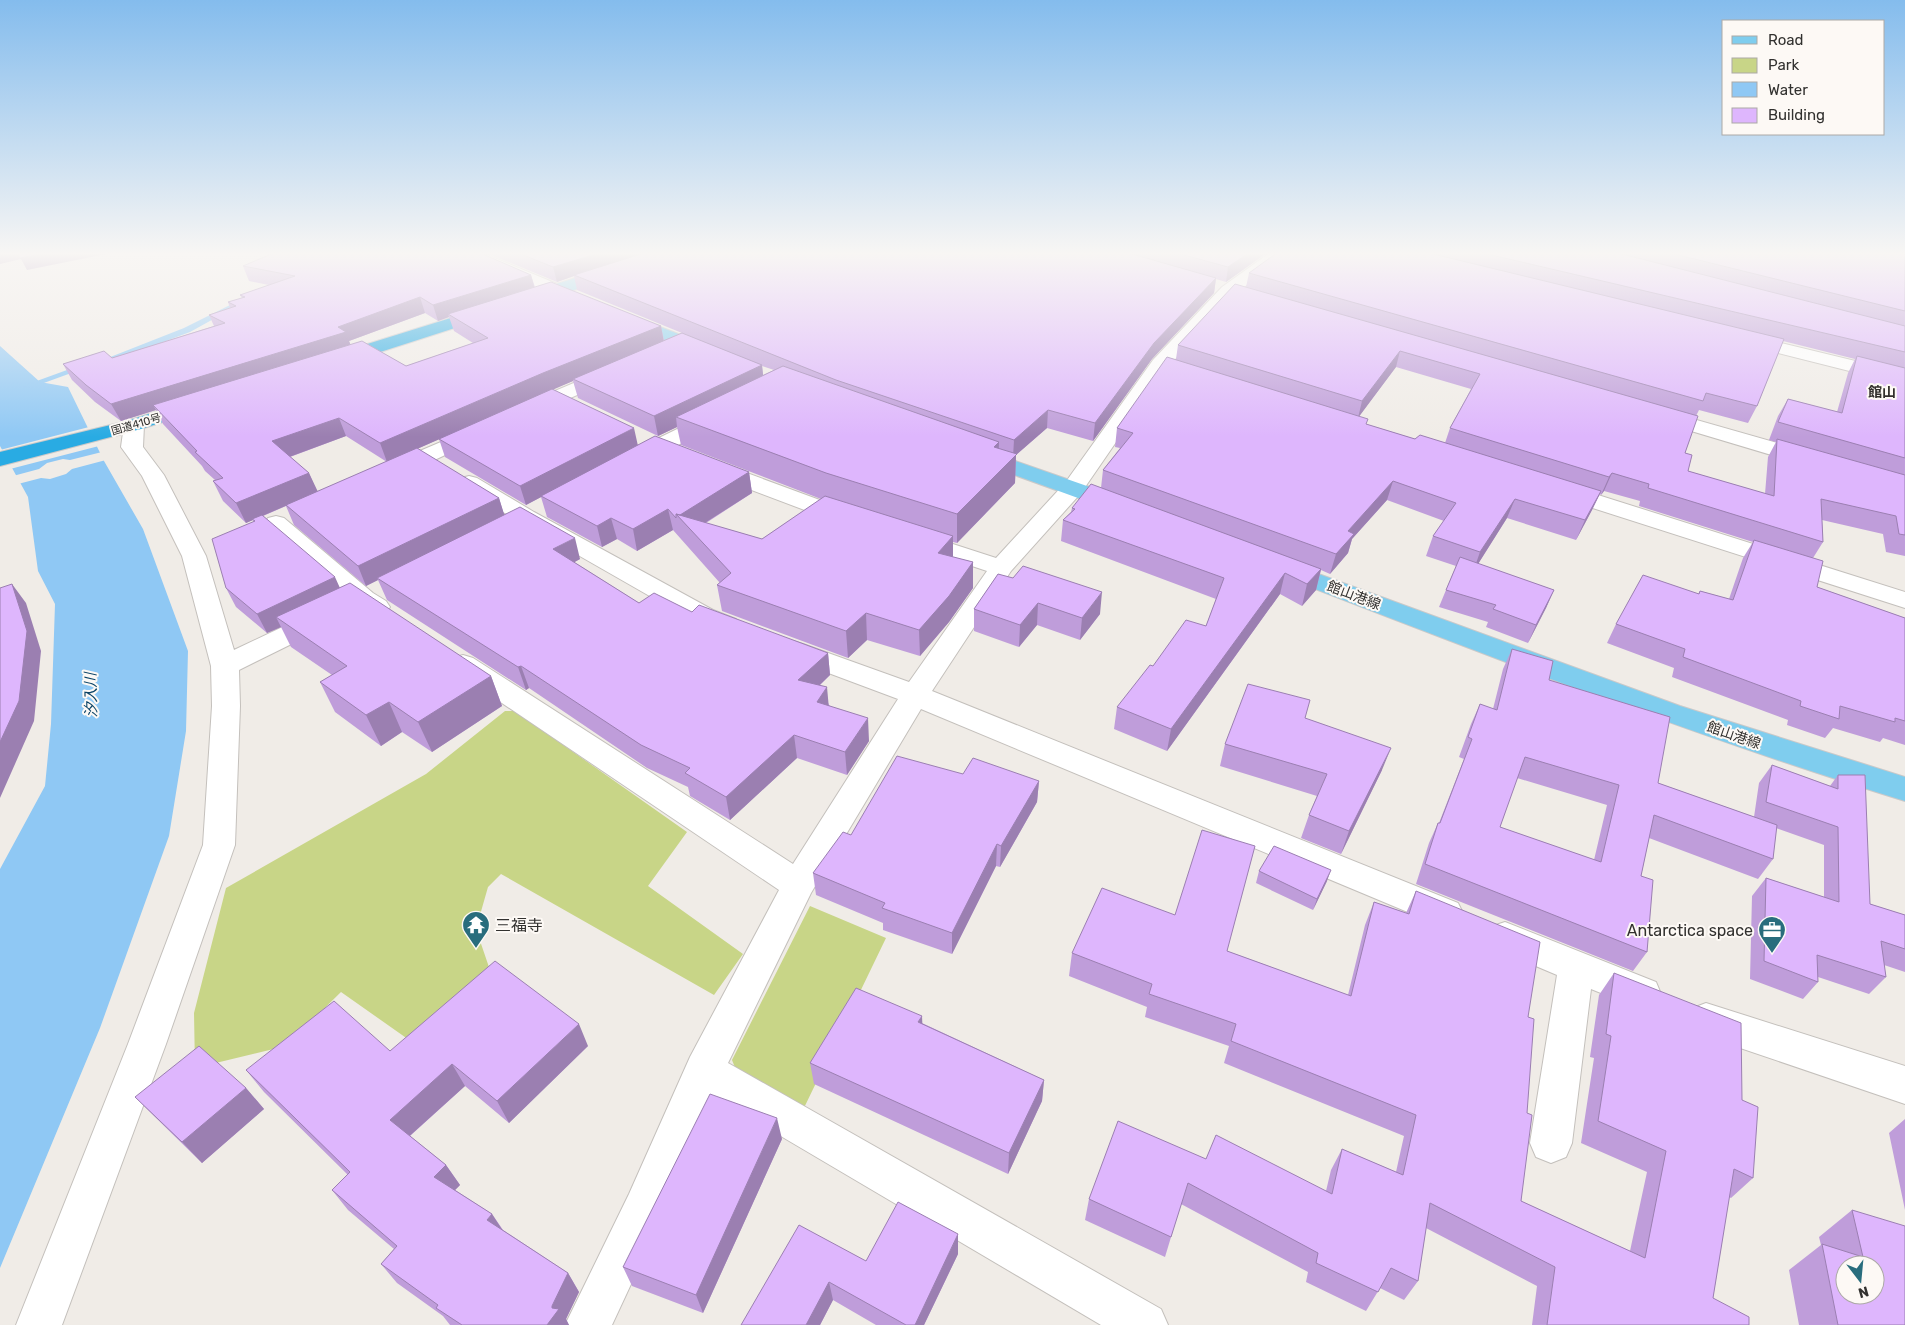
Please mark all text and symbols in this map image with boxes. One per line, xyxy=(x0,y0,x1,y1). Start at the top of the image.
legend xyxy=(1722,20,1885,135)
text: Road xyxy=(1768,31,1804,49)
text: Park xyxy=(1768,56,1799,74)
text: Water xyxy=(1768,81,1808,99)
text: Building xyxy=(1768,106,1825,124)
district label: 館山 xyxy=(1868,384,1896,401)
street label: 国道410号 xyxy=(110,411,163,438)
street label: 館山港線 xyxy=(1325,577,1383,613)
water label: 汐入川 xyxy=(82,670,100,718)
street label: 館山港線 xyxy=(1705,718,1763,753)
temple icon: 三福寺 xyxy=(461,910,491,949)
office icon: Antarctica space xyxy=(1757,915,1787,954)
place label: 三福寺 xyxy=(495,916,543,935)
place label: Antarctica space xyxy=(1627,921,1753,940)
north arrow xyxy=(1835,1255,1885,1305)
text: N xyxy=(1856,1282,1871,1302)

